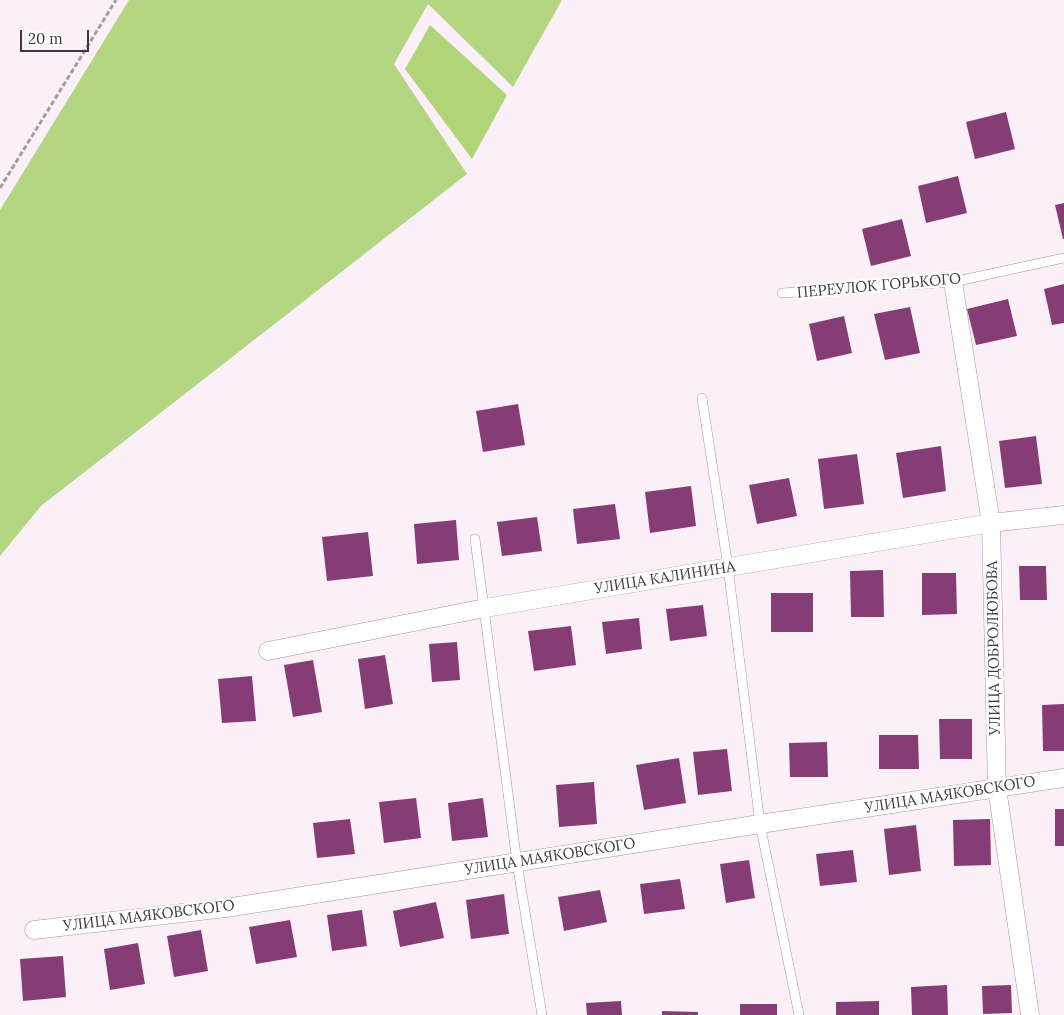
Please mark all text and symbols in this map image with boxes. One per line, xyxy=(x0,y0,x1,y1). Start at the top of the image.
scale bar xyxy=(22,20,91,52)
text: 20 m xyxy=(28,29,63,48)
street label: ПЕРЕУЛОК ГОРЬКОГО xyxy=(796,270,962,302)
street label: УЛИЦА КАЛИНИНА xyxy=(593,558,737,598)
street label: УЛИЦА ДОБРОЛЮБОВА xyxy=(983,560,1005,736)
street label: УЛИЦА МАЯКОВСКОГО xyxy=(863,773,1037,817)
street label: УЛИЦА МАЯКОВСКОГО xyxy=(463,835,637,879)
street label: УЛИЦА МАЯКОВСКОГО xyxy=(62,897,236,935)

